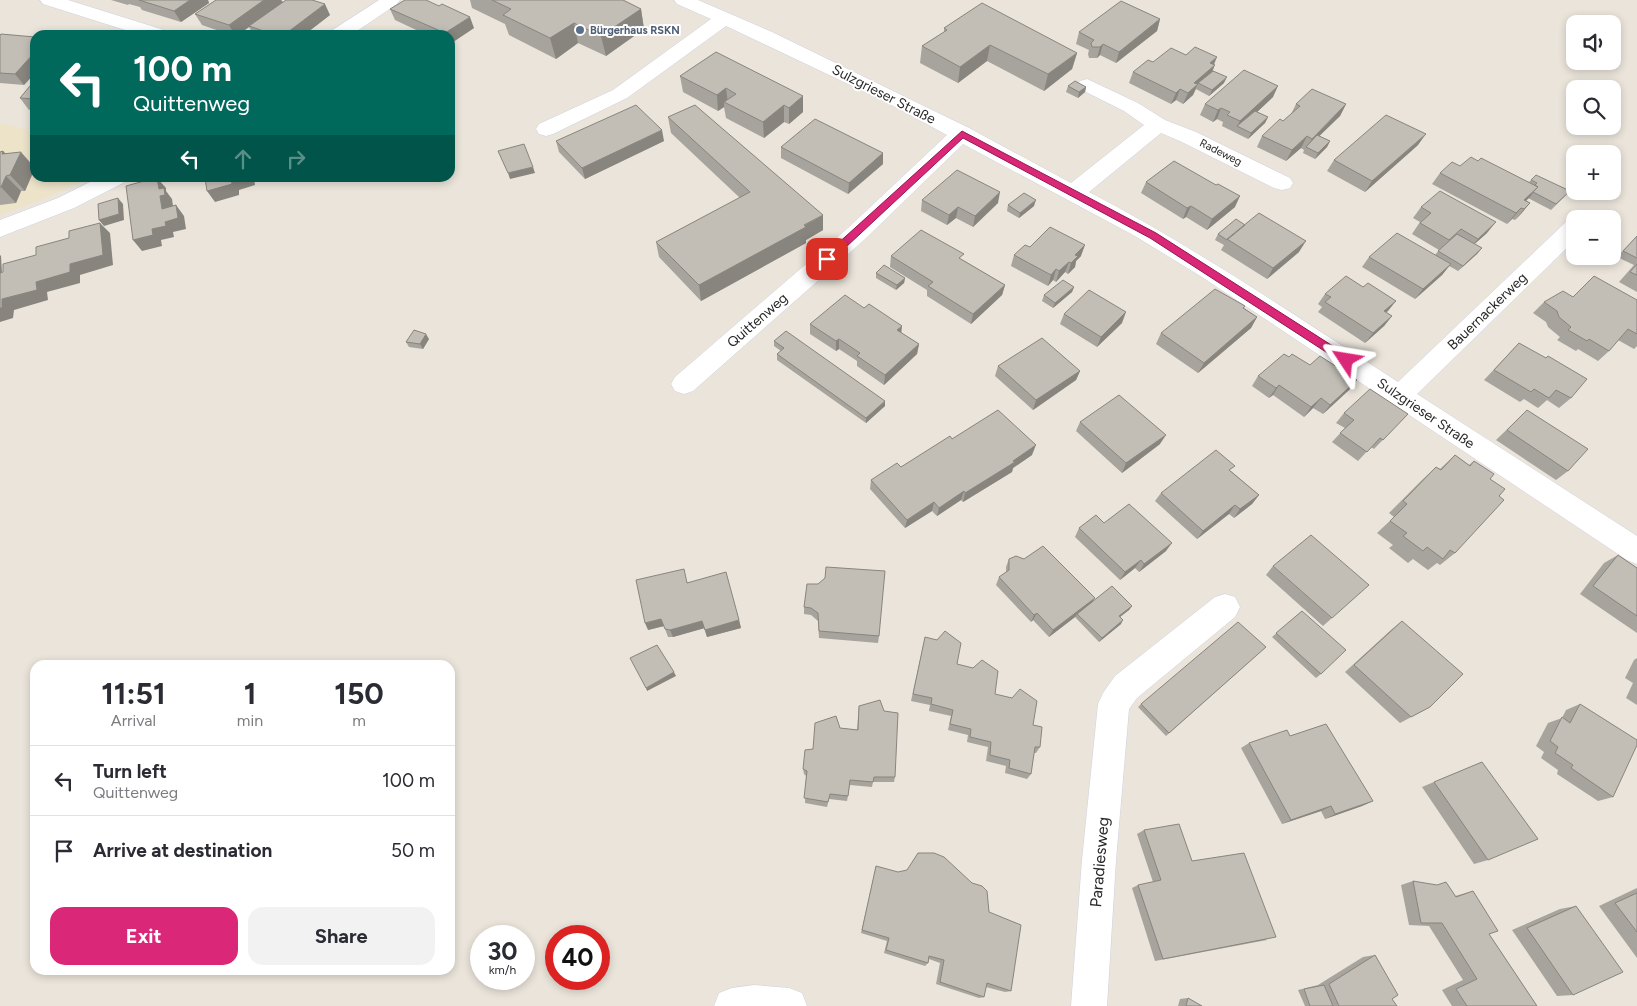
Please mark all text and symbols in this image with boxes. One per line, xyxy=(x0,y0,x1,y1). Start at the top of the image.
map controls xyxy=(1566,15,1621,265)
button: sound xyxy=(1566,15,1621,70)
marker: Bürgerhaus RSKN xyxy=(574,24,586,36)
place label: Bürgerhaus RSKN xyxy=(590,24,680,37)
text: 100 m xyxy=(133,48,232,90)
icon: left xyxy=(50,50,115,115)
street label: Sulzgrieser Straße xyxy=(829,61,939,128)
button: search xyxy=(1566,80,1621,135)
text: Quittenweg xyxy=(133,90,250,117)
street label: Radeweg xyxy=(1197,136,1244,169)
icon: left xyxy=(176,145,204,173)
icon: ahead xyxy=(229,145,257,173)
icon: right xyxy=(282,145,310,173)
button: + xyxy=(1566,145,1621,200)
button: − xyxy=(1566,210,1621,265)
pin xyxy=(806,238,848,280)
icon: arrive xyxy=(813,245,841,273)
street label: Bauernackerweg xyxy=(1444,269,1531,354)
street label: Quittenweg xyxy=(724,290,791,351)
position arrow xyxy=(1319,333,1371,385)
street label: Sulzgrieser Straße xyxy=(1374,375,1478,452)
text: 11:51 xyxy=(101,675,166,712)
text: 1 xyxy=(244,675,256,712)
text: 150 xyxy=(334,675,384,712)
text: Arrival xyxy=(111,711,156,730)
text: min xyxy=(237,711,263,730)
text: m xyxy=(352,711,366,730)
text: Turn left xyxy=(93,760,167,783)
icon: left xyxy=(50,767,78,795)
text: 100 m xyxy=(382,769,435,792)
text: Quittenweg xyxy=(93,783,178,802)
street label: Paradiesweg xyxy=(1086,816,1113,908)
icon: arrive xyxy=(50,837,78,865)
text: Arrive at destination xyxy=(93,839,272,862)
text: 50 m xyxy=(391,839,435,862)
button: Exit xyxy=(50,907,238,965)
button: Share xyxy=(248,907,435,965)
speed limit sign: 40 xyxy=(545,925,610,990)
text: 30 xyxy=(487,936,518,966)
text: km/h xyxy=(489,963,516,977)

